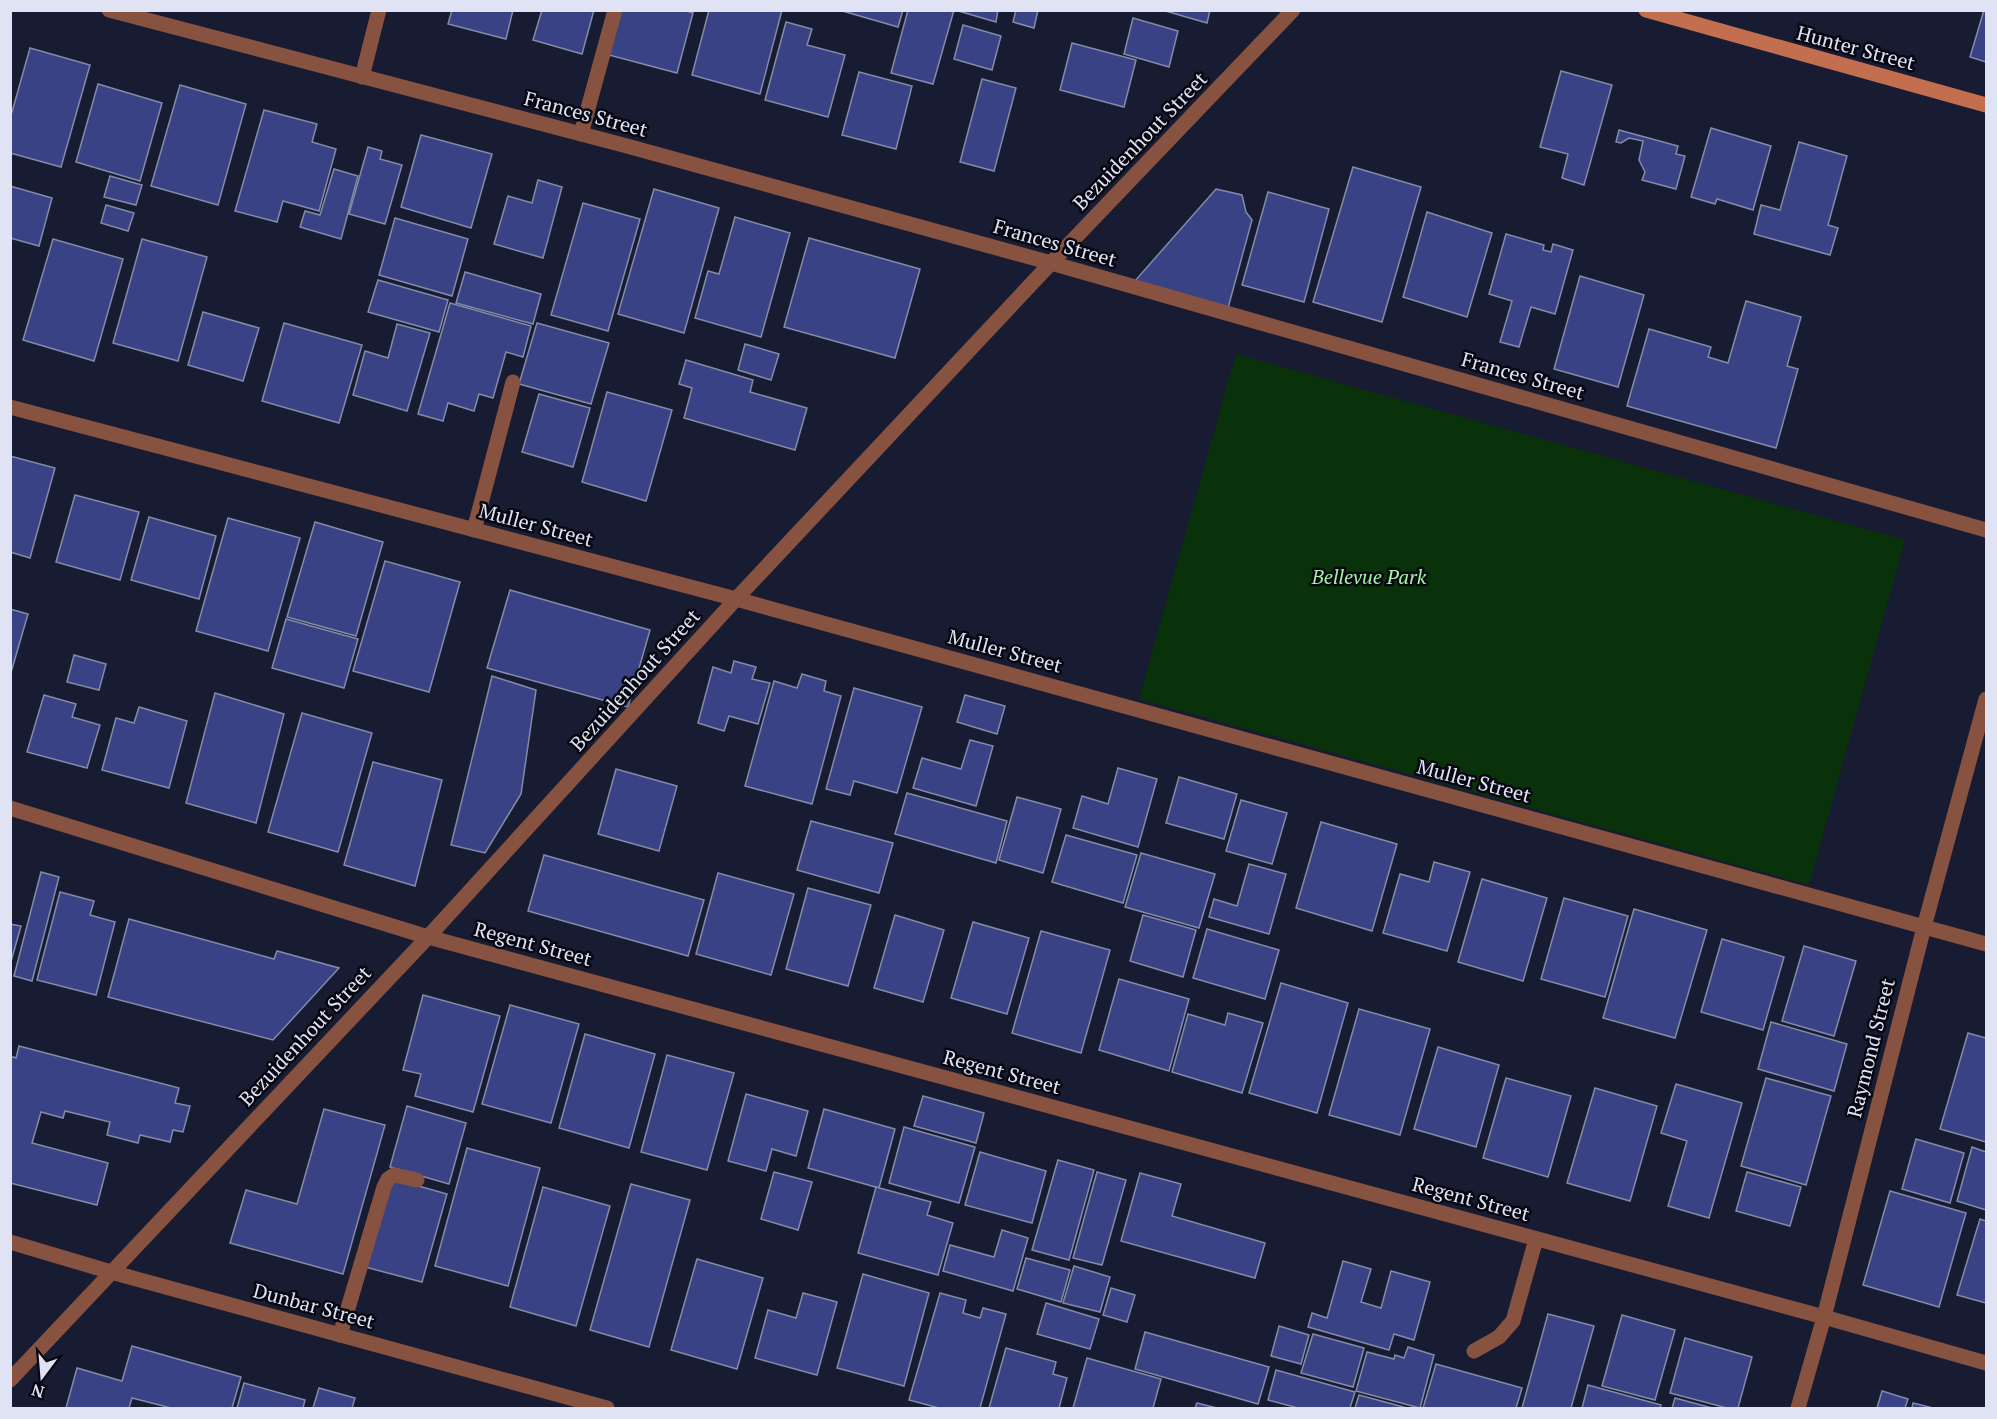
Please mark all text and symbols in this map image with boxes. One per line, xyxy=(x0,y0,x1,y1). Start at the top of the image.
street label: Hunter Street xyxy=(1794,19,1919,76)
street label: Bezuidenhout Street xyxy=(1067,65,1213,216)
street label: Frances Street xyxy=(522,84,651,143)
street label: Frances Street xyxy=(991,212,1120,273)
street label: Frances Street xyxy=(1459,345,1588,406)
street label: Muller Street xyxy=(476,496,597,553)
park label: Bellevue Park xyxy=(1311,563,1427,590)
street label: Bezuidenhout Street xyxy=(564,602,706,756)
street label: Muller Street xyxy=(945,622,1066,679)
street label: Muller Street xyxy=(1414,752,1535,809)
street label: Regent Street xyxy=(471,915,595,972)
street label: Bezuidenhout Street xyxy=(233,959,377,1112)
street label: Raymond Street xyxy=(1840,975,1901,1120)
street label: Regent Street xyxy=(940,1043,1064,1100)
street label: Regent Street xyxy=(1409,1170,1533,1227)
street label: Dunbar Street xyxy=(251,1276,378,1335)
north arrow xyxy=(12,1347,72,1407)
text: N xyxy=(29,1379,47,1404)

